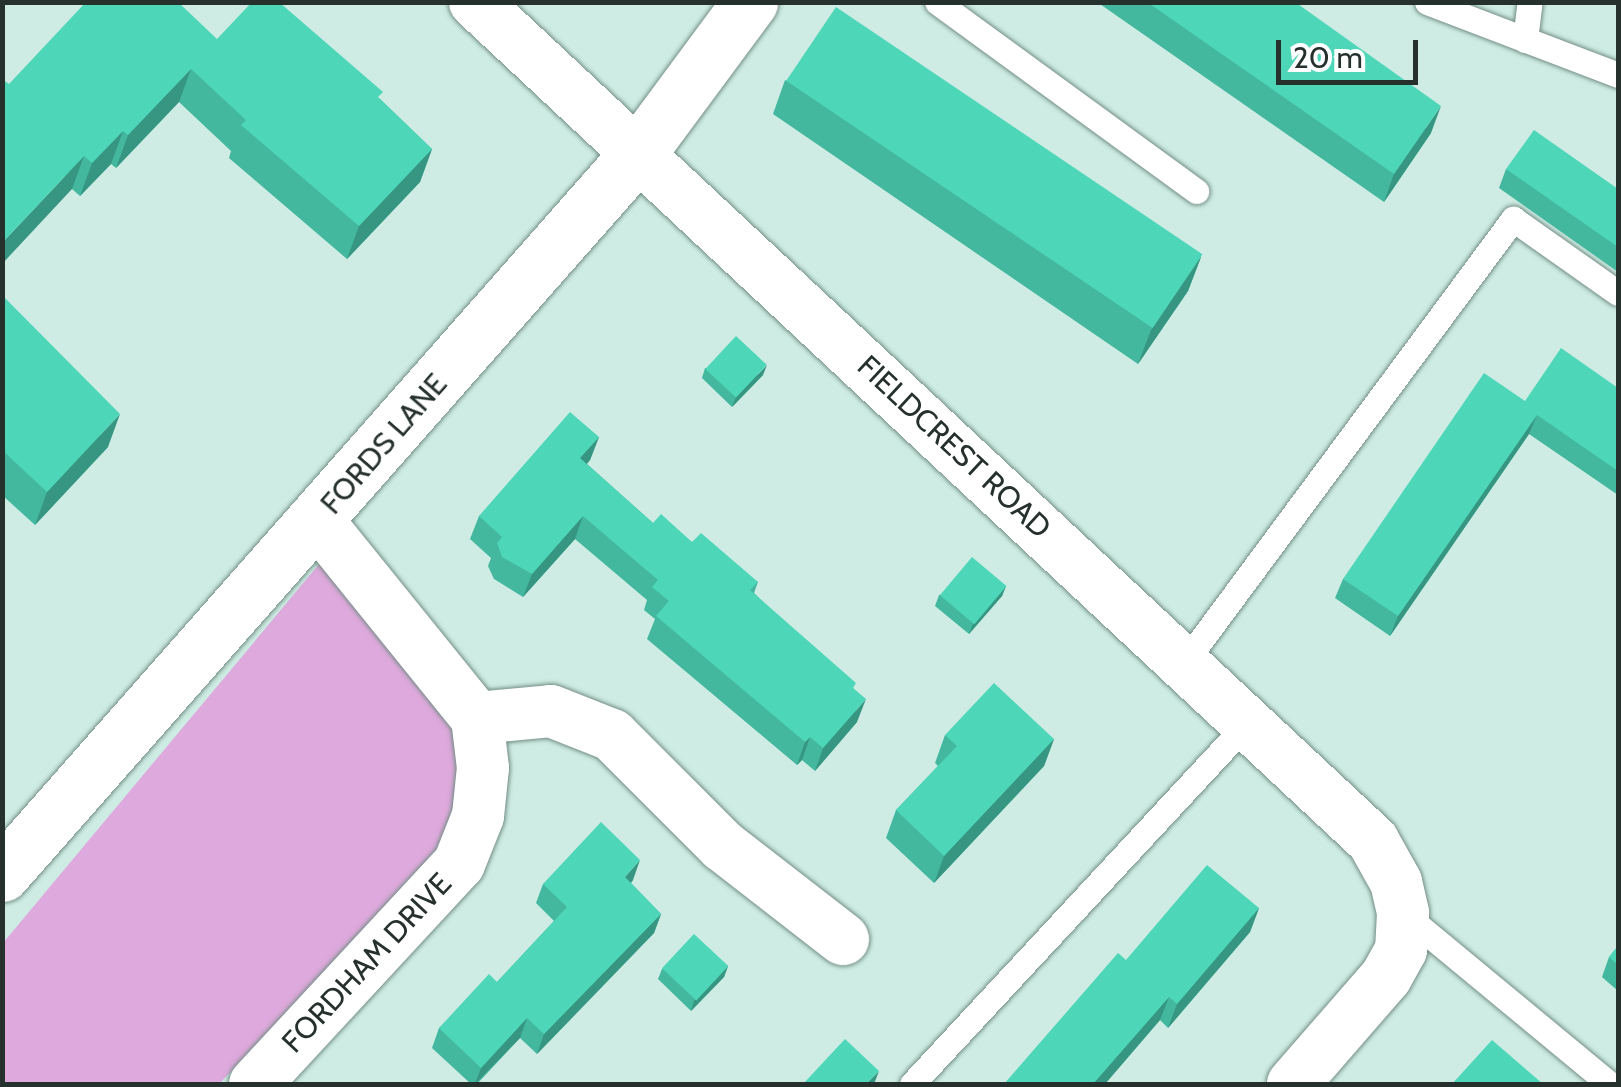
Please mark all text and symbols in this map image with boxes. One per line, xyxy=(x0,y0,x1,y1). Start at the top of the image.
scale bar xyxy=(1281,20,1424,82)
text: 20 m xyxy=(1293,39,1363,76)
street label: FIELDCREST ROAD xyxy=(850,348,1058,546)
street label: FORDS LANE xyxy=(313,367,455,521)
street label: FORDHAM DRIVE xyxy=(275,866,459,1060)

